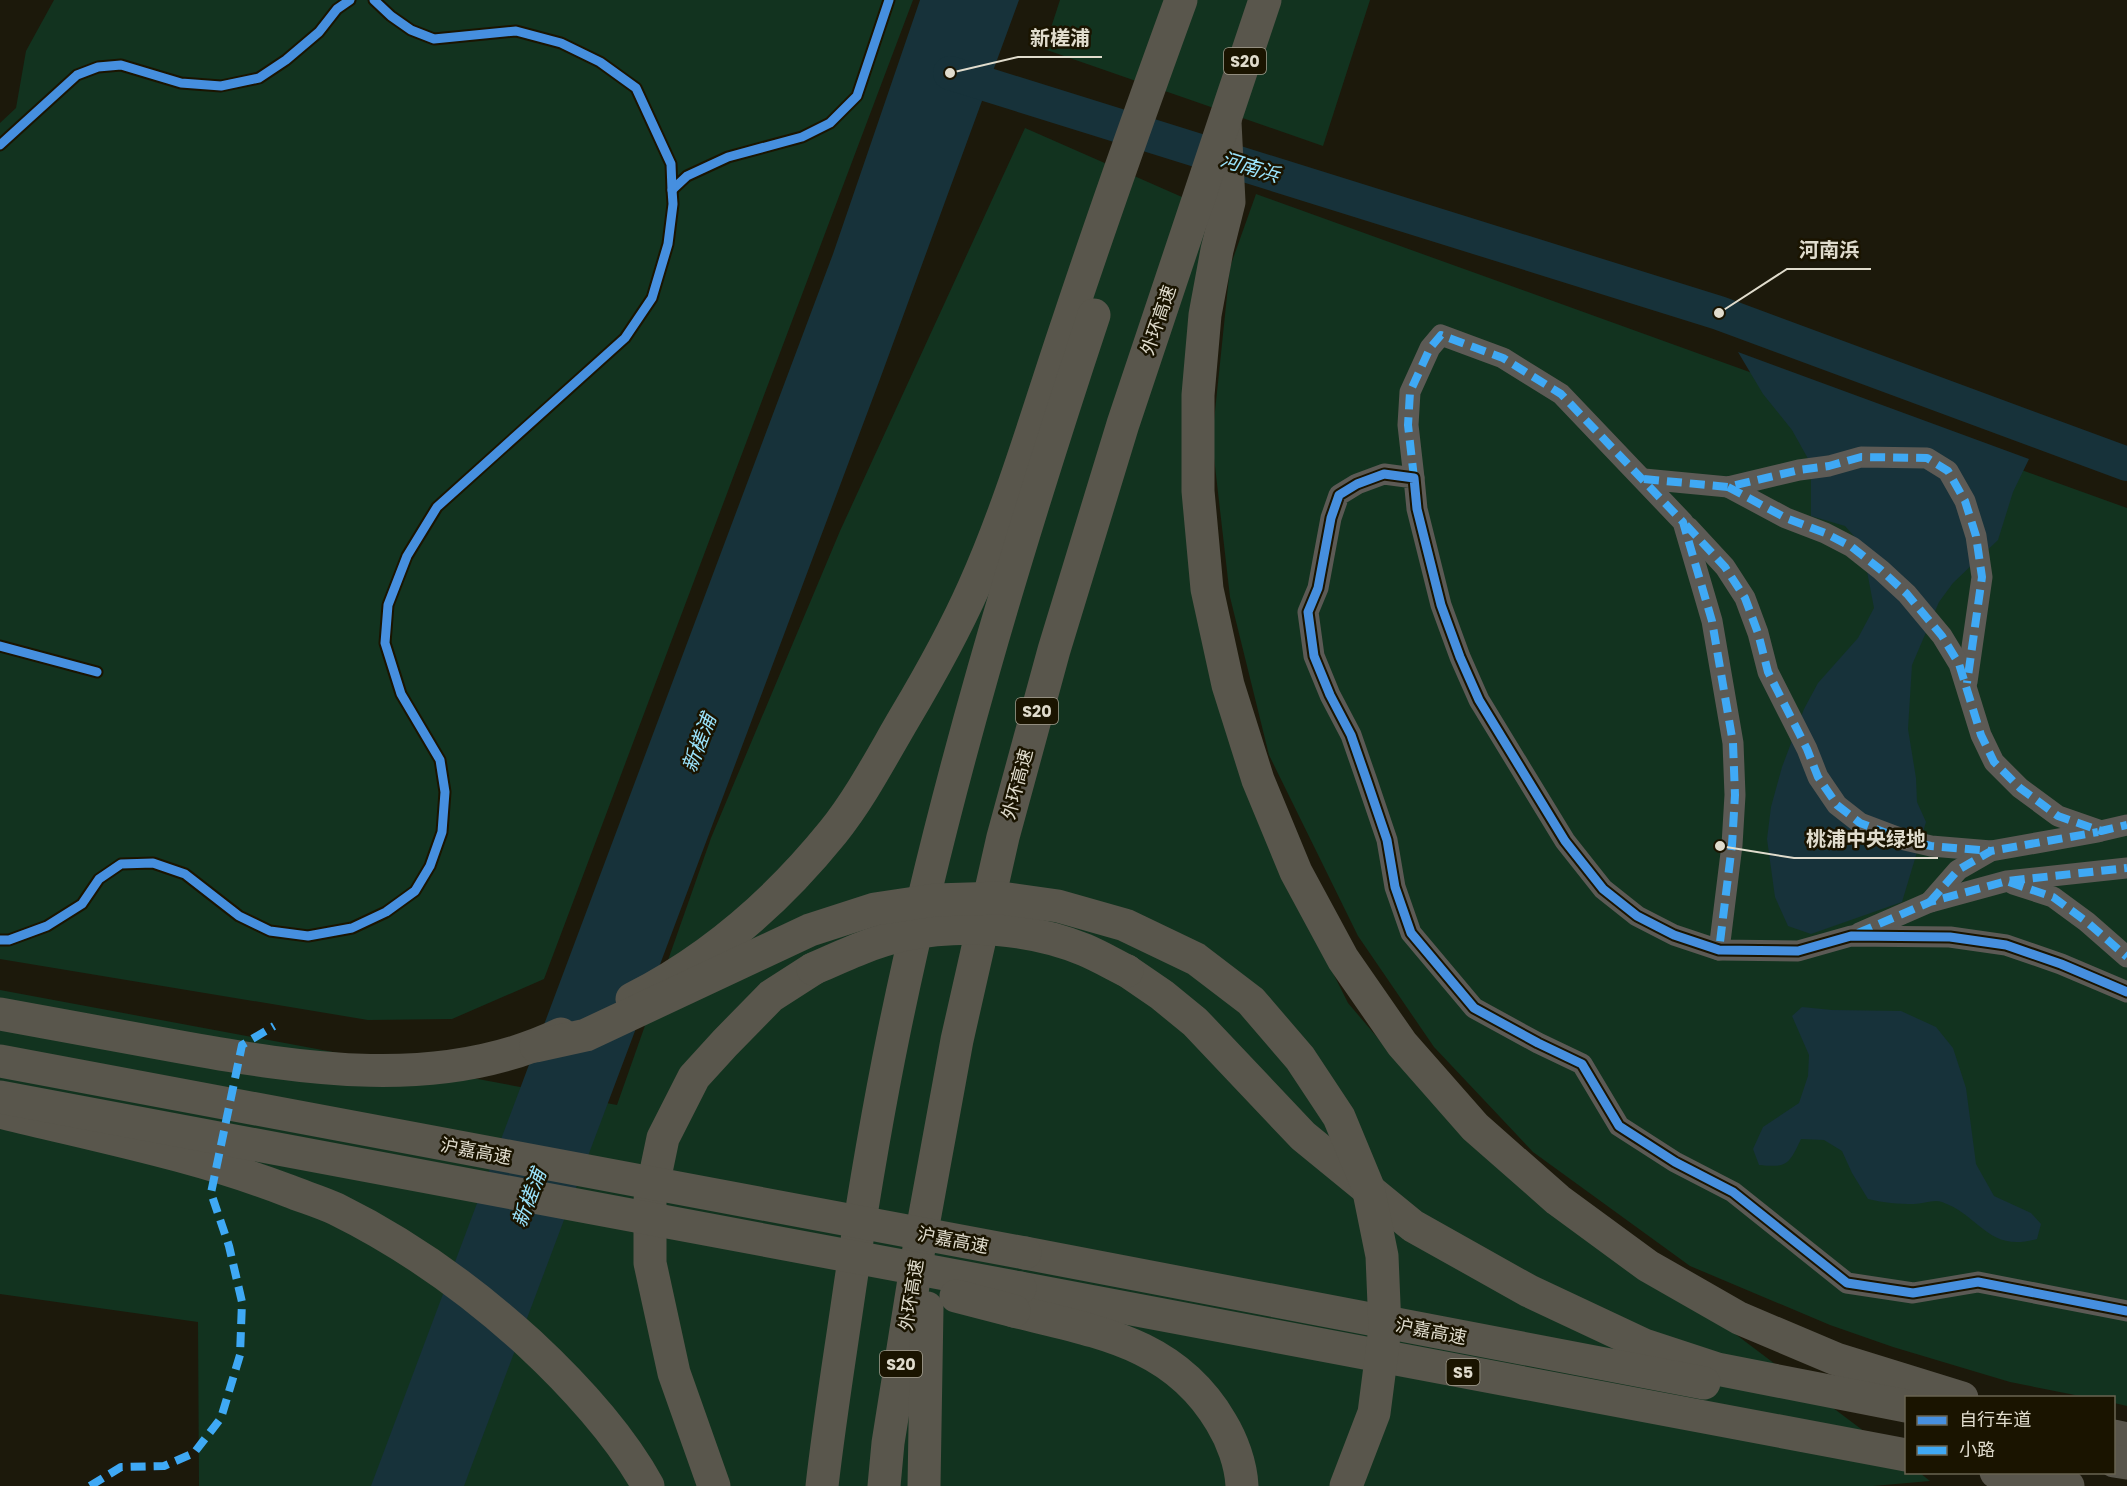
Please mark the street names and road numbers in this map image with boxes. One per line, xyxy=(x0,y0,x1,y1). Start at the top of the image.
road number: S20 xyxy=(1224,48,1266,74)
street label: 外环高速 xyxy=(1134,282,1182,358)
road number: S20 xyxy=(1016,698,1058,724)
street label: 外环高速 xyxy=(996,746,1038,822)
street label: 沪嘉高速 xyxy=(438,1132,514,1170)
street label: 沪嘉高速 xyxy=(915,1221,991,1259)
street label: 外环高速 xyxy=(893,1257,929,1333)
street label: 沪嘉高速 xyxy=(1393,1312,1469,1350)
road number: S20 xyxy=(880,1351,922,1377)
road number: S5 xyxy=(1446,1359,1480,1385)

